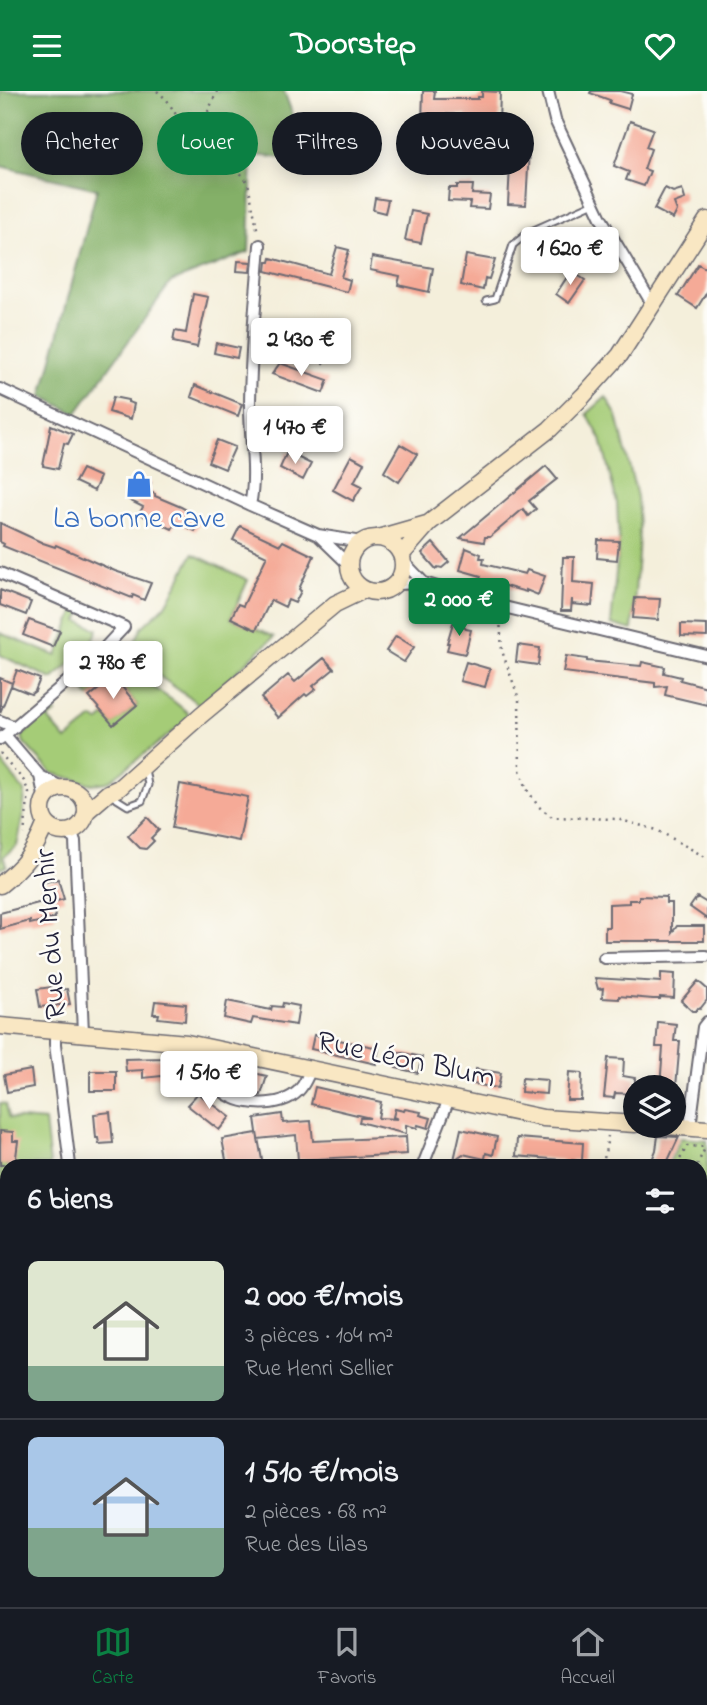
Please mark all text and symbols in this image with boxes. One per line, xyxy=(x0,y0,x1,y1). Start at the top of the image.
text: Doorstep xyxy=(291,22,416,69)
icon: menu xyxy=(28,27,66,65)
icon: heart xyxy=(641,27,679,65)
chip: Acheter xyxy=(21,112,143,175)
chip: Louer xyxy=(157,112,258,175)
chip: Filtres xyxy=(272,112,382,175)
chip: Nouveau xyxy=(396,112,534,175)
pin: 1 620 € xyxy=(505,227,635,287)
text: 1 620 € xyxy=(537,233,603,266)
pin: 2 430 € xyxy=(236,319,366,378)
text: 2 430 € xyxy=(267,324,335,357)
pin: 1 470 € xyxy=(230,407,360,466)
text: 1 470 € xyxy=(263,412,327,445)
shop icon: La bonne cave xyxy=(124,469,154,499)
place label: La bonne cave xyxy=(53,498,226,542)
pin: 2 000 € xyxy=(394,579,524,638)
text: 2 000 € xyxy=(425,584,493,617)
pin: 2 780 € xyxy=(48,641,178,701)
text: 2 780 € xyxy=(80,647,147,680)
street label: Rue du Menhir xyxy=(24,846,80,1021)
street label: Rue Léon Blum xyxy=(313,1021,499,1101)
pin: 1 510 € xyxy=(144,1051,274,1111)
text: 1 510 € xyxy=(176,1057,242,1090)
map controls xyxy=(623,1075,686,1138)
button: layers xyxy=(623,1075,686,1138)
text: 6 biens xyxy=(28,1179,113,1223)
icon: filters xyxy=(641,1182,679,1220)
text: 2 000 €/mois xyxy=(245,1276,404,1320)
icon: home xyxy=(84,1289,168,1373)
text: 3 pièces · 104 m² xyxy=(245,1320,393,1353)
text: Rue Henri Sellier xyxy=(245,1353,393,1386)
text: 1 510 €/mois xyxy=(245,1452,399,1496)
icon: home xyxy=(84,1465,168,1549)
text: 2 pièces · 68 m² xyxy=(245,1496,387,1529)
text: Rue des Lilas xyxy=(245,1529,368,1562)
tab: Carte xyxy=(92,1623,134,1692)
tab: Favoris xyxy=(318,1623,376,1692)
tab: Accueil xyxy=(560,1623,615,1692)

